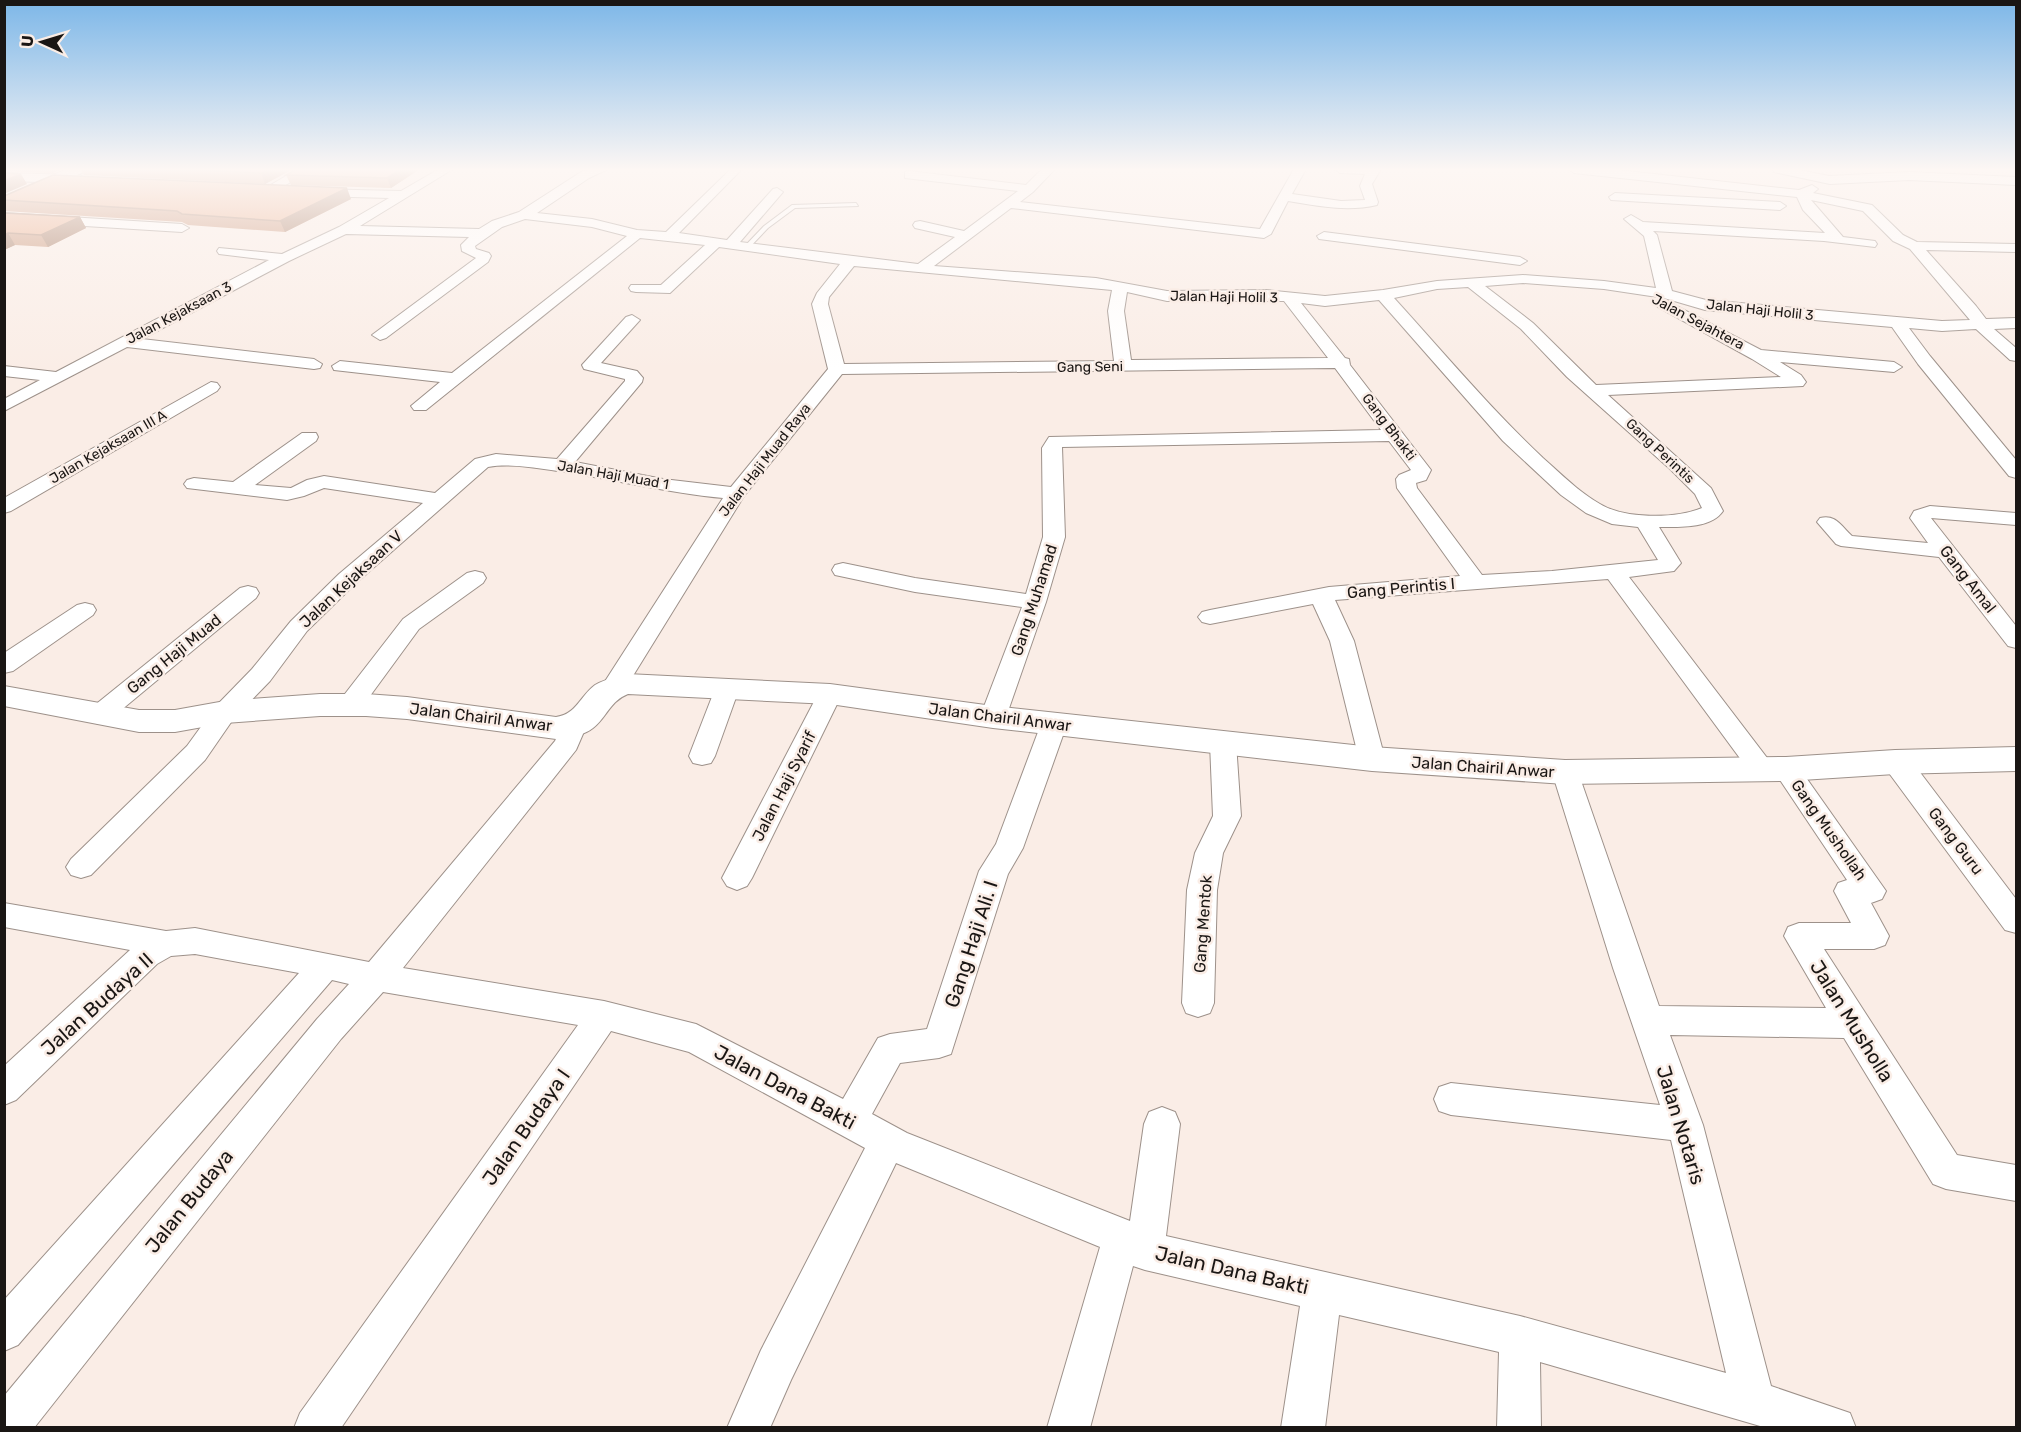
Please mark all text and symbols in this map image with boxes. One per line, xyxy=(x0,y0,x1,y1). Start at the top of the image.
north arrow xyxy=(12,12,72,72)
text: U xyxy=(18,35,37,47)
street label: Jalan Kejaksaan 3 xyxy=(123,278,235,348)
street label: Jalan Haji Holil 3 xyxy=(1170,288,1278,306)
street label: Jalan Sejahtera xyxy=(1649,291,1747,353)
street label: Jalan Haji Holil 3 xyxy=(1705,296,1815,324)
street label: Gang Seni xyxy=(1057,358,1123,376)
street label: Gang Bhakti xyxy=(1358,390,1420,464)
street label: Jalan Haji Muad Raya xyxy=(716,400,814,520)
street label: Jalan Kejaksaan III A xyxy=(46,406,170,487)
street label: Gang Perintis xyxy=(1622,415,1698,487)
street label: Jalan Haji Muad 1 xyxy=(556,457,670,493)
street label: Jalan Kejaksaan V xyxy=(296,526,406,632)
street label: Gang Muhamad xyxy=(1007,542,1061,658)
street label: Gang Amal xyxy=(1936,542,2000,616)
street label: Gang Perintis I xyxy=(1346,574,1456,602)
street label: Gang Haji Muad xyxy=(123,610,225,698)
street label: Jalan Chairil Anwar xyxy=(409,699,553,735)
street label: Jalan Chairil Anwar xyxy=(928,699,1072,735)
street label: Jalan Haji Syarif xyxy=(748,727,820,844)
street label: Jalan Chairil Anwar xyxy=(1411,753,1555,781)
street label: Gang Mushollah xyxy=(1787,776,1871,884)
street label: Gang Guru xyxy=(1925,804,1987,878)
street label: Gang Mentok xyxy=(1190,874,1216,973)
street label: Gang Haji Ali. I xyxy=(939,878,1003,1010)
street label: Jalan Budaya II xyxy=(36,948,158,1060)
street label: Jalan Musholla xyxy=(1805,956,1899,1086)
street label: Jalan Dana Bakti xyxy=(710,1040,860,1134)
street label: Jalan Notaris xyxy=(1651,1063,1711,1187)
street label: Jalan Budaya I xyxy=(477,1064,575,1190)
street label: Jalan Budaya xyxy=(140,1144,238,1258)
street label: Jalan Dana Bakti xyxy=(1153,1241,1311,1299)

